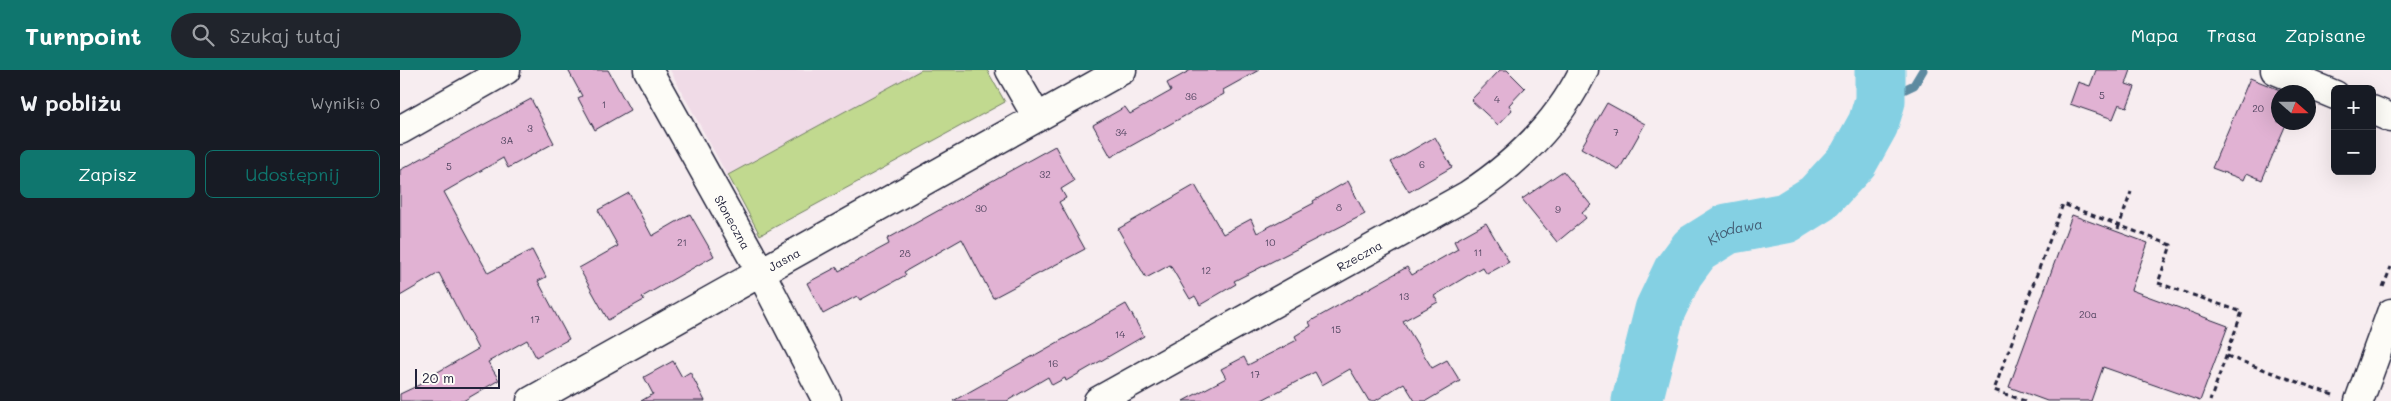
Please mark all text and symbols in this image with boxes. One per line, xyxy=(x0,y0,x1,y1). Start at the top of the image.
search box xyxy=(171,13,521,58)
text: Turnpoint xyxy=(25,20,141,51)
icon: search xyxy=(189,21,217,49)
text: Szukaj tutaj xyxy=(229,23,341,48)
text: Mapa xyxy=(2131,23,2179,47)
text: Trasa xyxy=(2207,23,2257,47)
text: Zapisane xyxy=(2285,23,2366,47)
north arrow xyxy=(2271,85,2316,130)
map controls xyxy=(2331,85,2376,175)
button: + xyxy=(2331,85,2376,130)
house number: 5 xyxy=(2099,88,2105,102)
text: W pobliżu xyxy=(20,89,121,116)
house number: 36 xyxy=(1185,89,1197,103)
text: Wyniki: 0 xyxy=(310,92,380,113)
house number: 4 xyxy=(1494,92,1500,106)
house number: 1 xyxy=(602,97,606,111)
house number: 20 xyxy=(2252,101,2264,115)
house number: 3 xyxy=(527,121,533,135)
house number: 34 xyxy=(1115,125,1127,139)
house number: 7 xyxy=(1613,125,1619,139)
button: − xyxy=(2331,130,2376,175)
house number: 3A xyxy=(501,133,513,147)
button: Zapisz xyxy=(20,150,195,198)
button: Udostępnij xyxy=(205,150,380,198)
house number: 6 xyxy=(1419,157,1425,171)
house number: 5 xyxy=(446,159,452,173)
house number: 32 xyxy=(1039,167,1051,181)
street label: Słoneczna xyxy=(711,192,754,252)
house number: 8 xyxy=(1336,200,1342,214)
house number: 30 xyxy=(975,201,987,215)
house number: 9 xyxy=(1555,202,1561,216)
water label: Kłodawa xyxy=(1703,213,1764,249)
house number: 21 xyxy=(677,235,687,249)
house number: 10 xyxy=(1265,235,1275,249)
street label: Rzeczna xyxy=(1334,236,1385,275)
street label: Jasna xyxy=(765,244,803,275)
house number: 11 xyxy=(1474,245,1482,259)
house number: 28 xyxy=(899,246,911,260)
house number: 12 xyxy=(1201,263,1211,277)
house number: 13 xyxy=(1399,289,1409,303)
house number: 20a xyxy=(2079,307,2097,321)
house number: 17 xyxy=(530,312,540,326)
house number: 15 xyxy=(1331,322,1341,336)
house number: 14 xyxy=(1115,327,1125,341)
house number: 16 xyxy=(1048,356,1058,370)
scale bar xyxy=(415,366,500,389)
house number: 17 xyxy=(1250,367,1260,381)
text: 20 m xyxy=(422,368,454,387)

